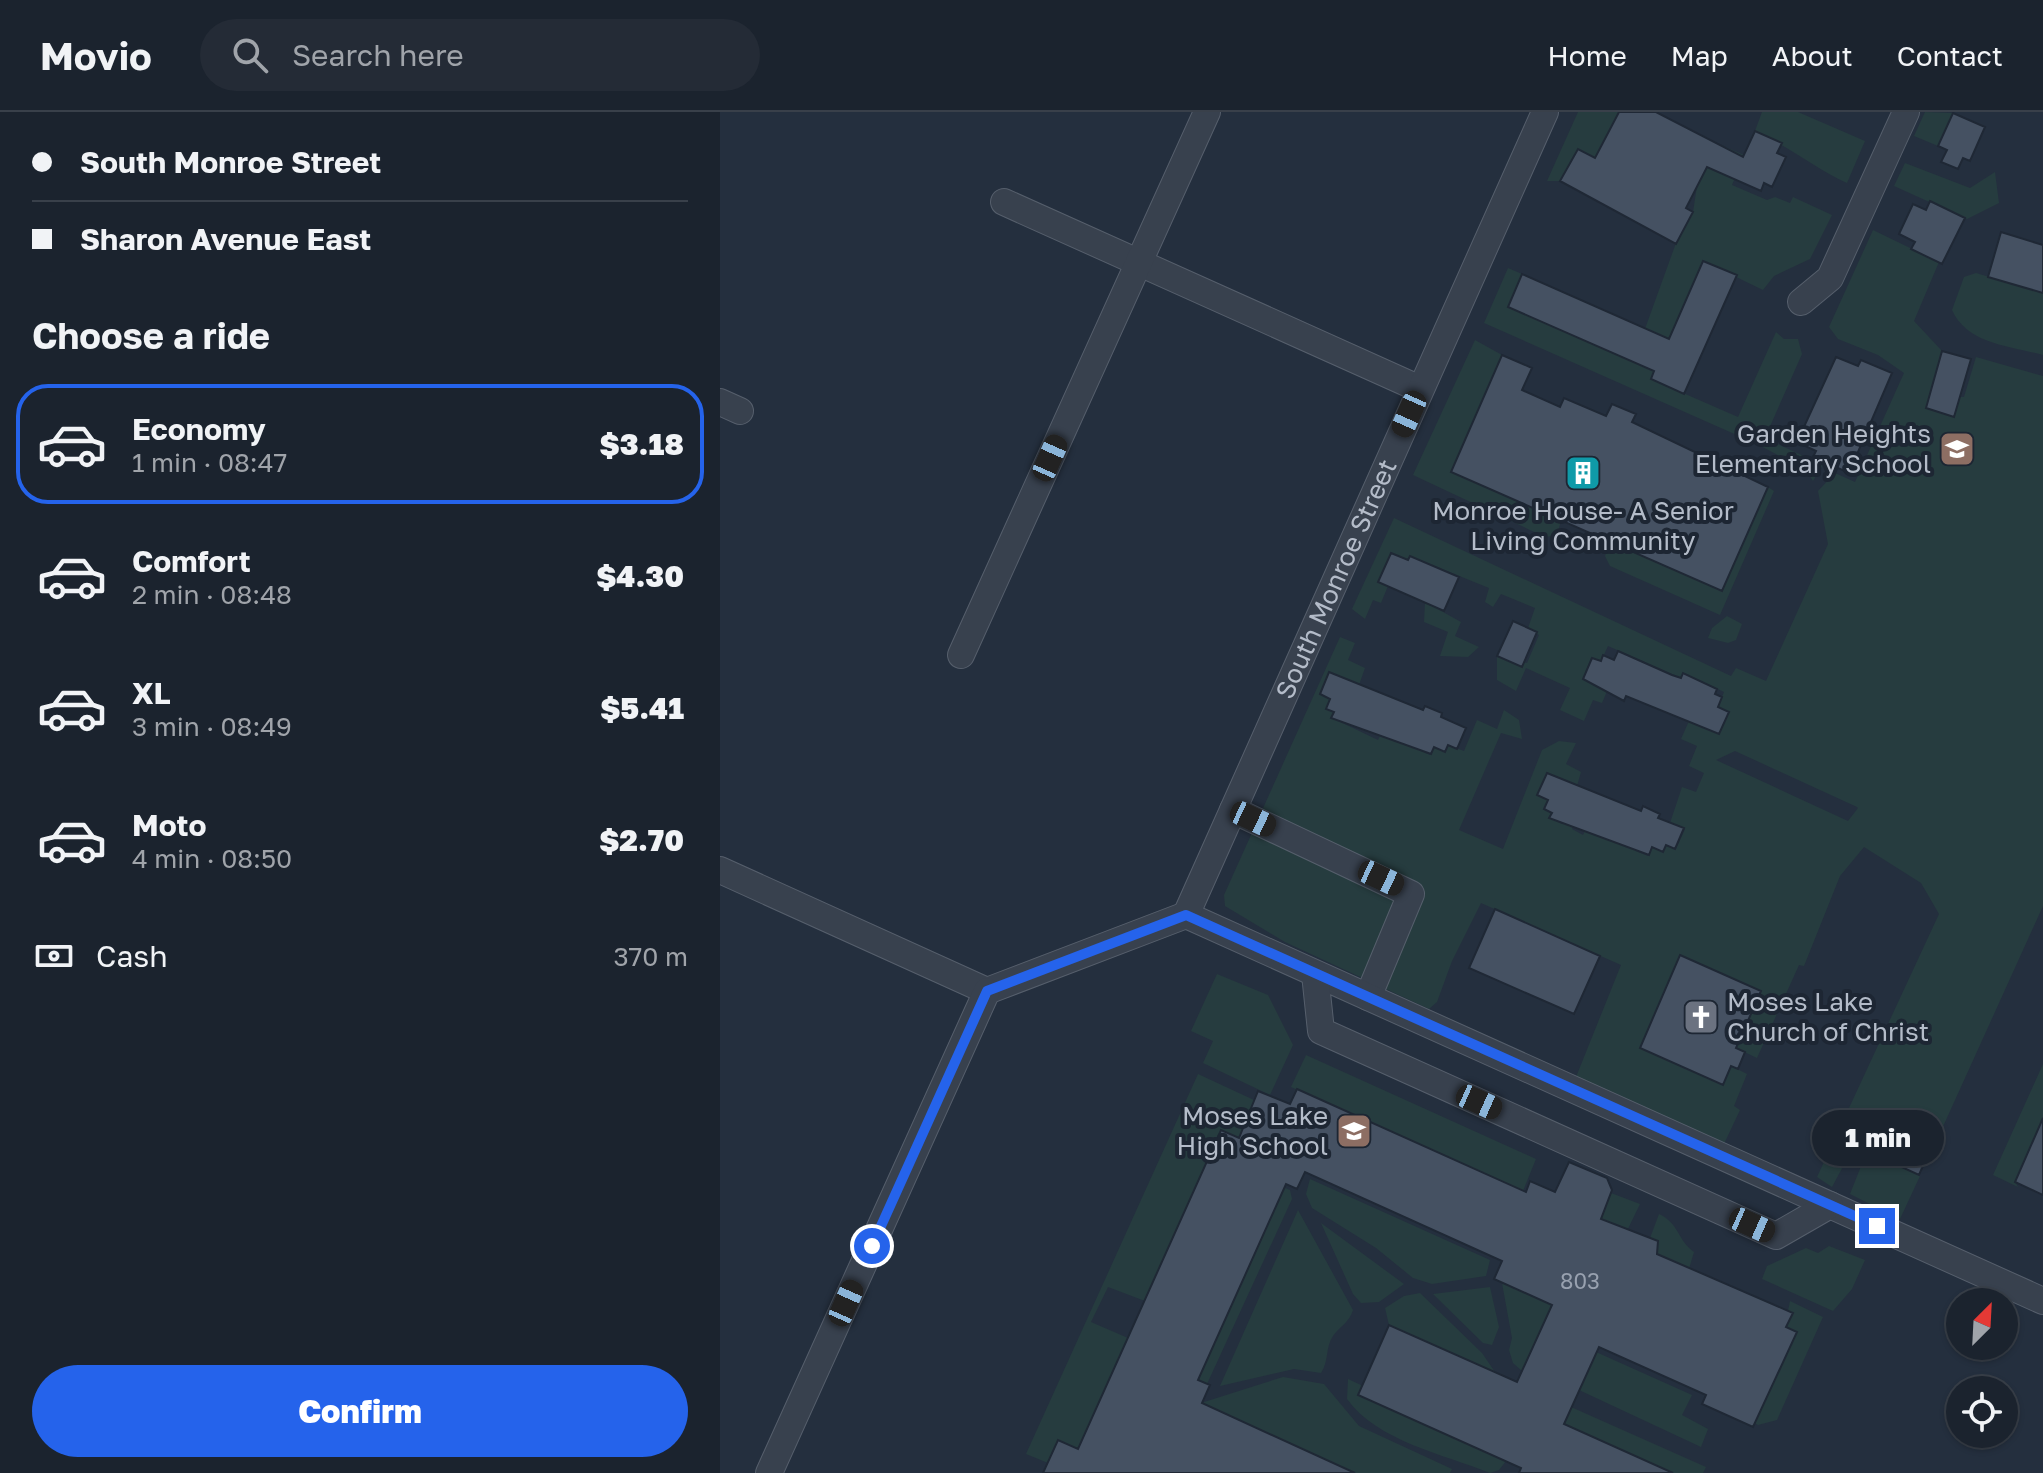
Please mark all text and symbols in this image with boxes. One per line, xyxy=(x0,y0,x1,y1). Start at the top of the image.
search box xyxy=(200,19,760,91)
text: Movio xyxy=(40,33,152,78)
icon: search xyxy=(228,33,272,77)
text: Search here xyxy=(292,37,464,73)
text: Home xyxy=(1548,39,1627,72)
text: Map xyxy=(1671,39,1728,72)
text: About xyxy=(1772,39,1853,72)
text: Contact xyxy=(1897,39,2003,72)
text: South Monroe Street xyxy=(80,144,381,180)
text: Sharon Avenue East xyxy=(80,221,371,257)
text: Choose a ride xyxy=(32,314,270,357)
car xyxy=(1388,387,1430,441)
icon: car xyxy=(36,408,108,480)
text: Economy xyxy=(132,411,266,447)
place label: Garden Heights Elementary School xyxy=(1695,418,1931,479)
text: $3.18 xyxy=(600,426,684,462)
school or university icon: Garden Heights Elementary School xyxy=(1938,430,1976,468)
car xyxy=(1029,431,1071,485)
text: 1 min · 08:47 xyxy=(132,447,287,478)
street label: South Monroe Street xyxy=(1269,454,1403,703)
building icon: Monroe House- A Senior Living Community xyxy=(1564,454,1602,492)
place label: Monroe House- A Senior Living Community xyxy=(1432,495,1734,556)
icon: car xyxy=(36,540,108,612)
text: Comfort xyxy=(132,543,251,579)
text: $4.30 xyxy=(596,558,684,594)
text: 2 min · 08:48 xyxy=(132,579,292,610)
icon: car xyxy=(36,672,108,744)
text: XL xyxy=(132,675,171,711)
text: $5.41 xyxy=(600,690,684,726)
text: 3 min · 08:49 xyxy=(132,711,292,742)
car xyxy=(1226,798,1280,840)
icon: car xyxy=(36,804,108,876)
text: Moto xyxy=(132,807,207,843)
text: $2.70 xyxy=(599,822,684,858)
text: 4 min · 08:50 xyxy=(132,843,292,874)
car xyxy=(1354,857,1408,899)
icon: cash xyxy=(32,934,76,978)
text: Cash xyxy=(96,938,168,974)
text: 370 m xyxy=(613,941,688,972)
place label: Moses Lake Church of Christ xyxy=(1727,986,1929,1047)
church icon: Moses Lake Church of Christ xyxy=(1682,998,1720,1036)
car xyxy=(1452,1081,1506,1123)
place label: Moses Lake High School xyxy=(1176,1100,1328,1161)
callout: 1 min xyxy=(1811,1110,1943,1166)
school or university icon: Moses Lake High School xyxy=(1335,1112,1373,1150)
text: 1 min xyxy=(1845,1122,1911,1153)
car xyxy=(1725,1204,1779,1246)
route end xyxy=(1859,1208,1895,1244)
route start xyxy=(854,1228,890,1264)
house number: 803 xyxy=(1560,1267,1600,1294)
car xyxy=(825,1276,867,1330)
north arrow xyxy=(1946,1288,2018,1360)
map controls xyxy=(1946,1288,2018,1448)
button: Confirm xyxy=(32,1365,688,1457)
button: locate xyxy=(1946,1376,2018,1448)

